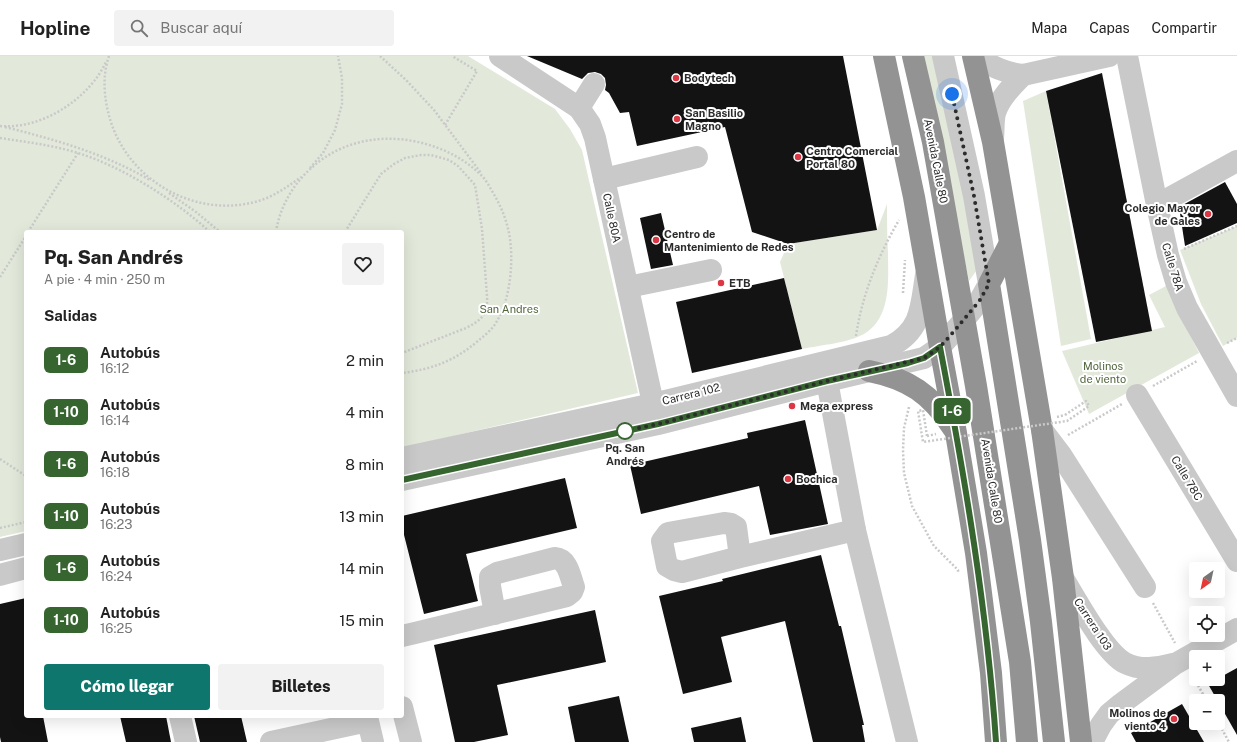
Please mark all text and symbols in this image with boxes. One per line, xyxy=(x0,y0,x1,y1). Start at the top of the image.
search box xyxy=(114,10,394,46)
text: Hopline xyxy=(20,17,90,39)
icon: search xyxy=(128,17,150,39)
text: Buscar aquí xyxy=(160,19,242,36)
text: Mapa xyxy=(1031,20,1067,36)
text: Capas xyxy=(1089,20,1130,36)
text: Compartir xyxy=(1152,20,1217,36)
place label: Bodytech xyxy=(684,72,734,84)
marker: Bodytech xyxy=(671,73,681,83)
your location xyxy=(942,84,962,104)
place label: San Basilio Magno xyxy=(685,107,743,132)
marker: San Basilio Magno xyxy=(672,114,682,124)
street label: Avenida Calle 80 xyxy=(922,118,950,204)
place label: Centro Comercial Portal 80 xyxy=(806,145,899,170)
marker: Centro Comercial Portal 80 xyxy=(793,152,803,162)
street label: Calle 80A xyxy=(601,192,623,244)
place label: Colegio Mayor de Gales xyxy=(1125,202,1200,227)
marker: Colegio Mayor de Gales xyxy=(1203,209,1213,219)
place label: Centro de Mantenimiento de Redes xyxy=(664,228,794,253)
marker: Centro de Mantenimiento de Redes xyxy=(651,235,661,245)
street label: Calle 78A xyxy=(1160,241,1186,293)
button: heart xyxy=(342,243,384,285)
text: Pq. San Andrés xyxy=(44,246,183,268)
text: A pie · 4 min · 250 m xyxy=(44,272,165,287)
place label: ETB xyxy=(729,277,751,289)
marker: ETB xyxy=(716,278,726,288)
park label: San Andres xyxy=(479,303,539,315)
text: Salidas xyxy=(44,307,97,324)
text: Autobús xyxy=(100,344,160,361)
text: 1-6 xyxy=(56,352,76,368)
text: 2 min xyxy=(346,352,384,369)
park label: Molinos de viento xyxy=(1080,360,1126,385)
text: 16:12 xyxy=(100,361,129,376)
street label: Carrera 102 xyxy=(661,381,721,407)
text: Autobús xyxy=(100,396,160,413)
line badge: 1-6 xyxy=(929,398,975,424)
place label: Mega express xyxy=(800,400,873,412)
marker: Mega express xyxy=(787,401,797,411)
text: 1-6 xyxy=(942,403,962,419)
text: 1-10 xyxy=(53,404,79,420)
text: 4 min xyxy=(345,404,384,421)
text: 16:14 xyxy=(100,413,130,428)
marker: Pq. San Andrés xyxy=(616,422,634,440)
street label: Avenida Calle 80 xyxy=(979,438,1005,524)
place label: Pq. San Andrés xyxy=(605,442,645,467)
text: Autobús xyxy=(100,448,160,465)
street label: Calle 78C xyxy=(1169,454,1205,502)
text: 1-6 xyxy=(56,456,76,472)
text: 8 min xyxy=(345,456,384,473)
text: 16:18 xyxy=(100,465,130,480)
place label: Bochica xyxy=(796,473,838,485)
marker: Bochica xyxy=(783,474,793,484)
text: Autobús xyxy=(100,500,160,517)
text: 1-10 xyxy=(53,508,79,524)
text: 13 min xyxy=(339,508,384,525)
text: 16:23 xyxy=(100,517,133,532)
text: Autobús xyxy=(100,552,160,569)
text: 1-6 xyxy=(56,560,76,576)
text: 14 min xyxy=(339,560,384,577)
north arrow xyxy=(1189,562,1225,598)
map controls xyxy=(1189,562,1225,730)
text: 16:24 xyxy=(100,569,133,584)
street label: Carrera 103 xyxy=(1072,596,1114,652)
text: Autobús xyxy=(100,604,160,621)
button: locate xyxy=(1189,606,1225,642)
text: 1-10 xyxy=(53,612,79,628)
text: 15 min xyxy=(339,612,384,629)
text: 16:25 xyxy=(100,621,133,636)
button: + xyxy=(1189,650,1225,686)
button: Cómo llegar xyxy=(44,664,210,710)
button: Billetes xyxy=(218,664,384,710)
button: − xyxy=(1189,694,1225,730)
place label: Molinos de viento 4 xyxy=(1109,707,1166,732)
marker: Molinos de viento 4 xyxy=(1169,714,1179,724)

